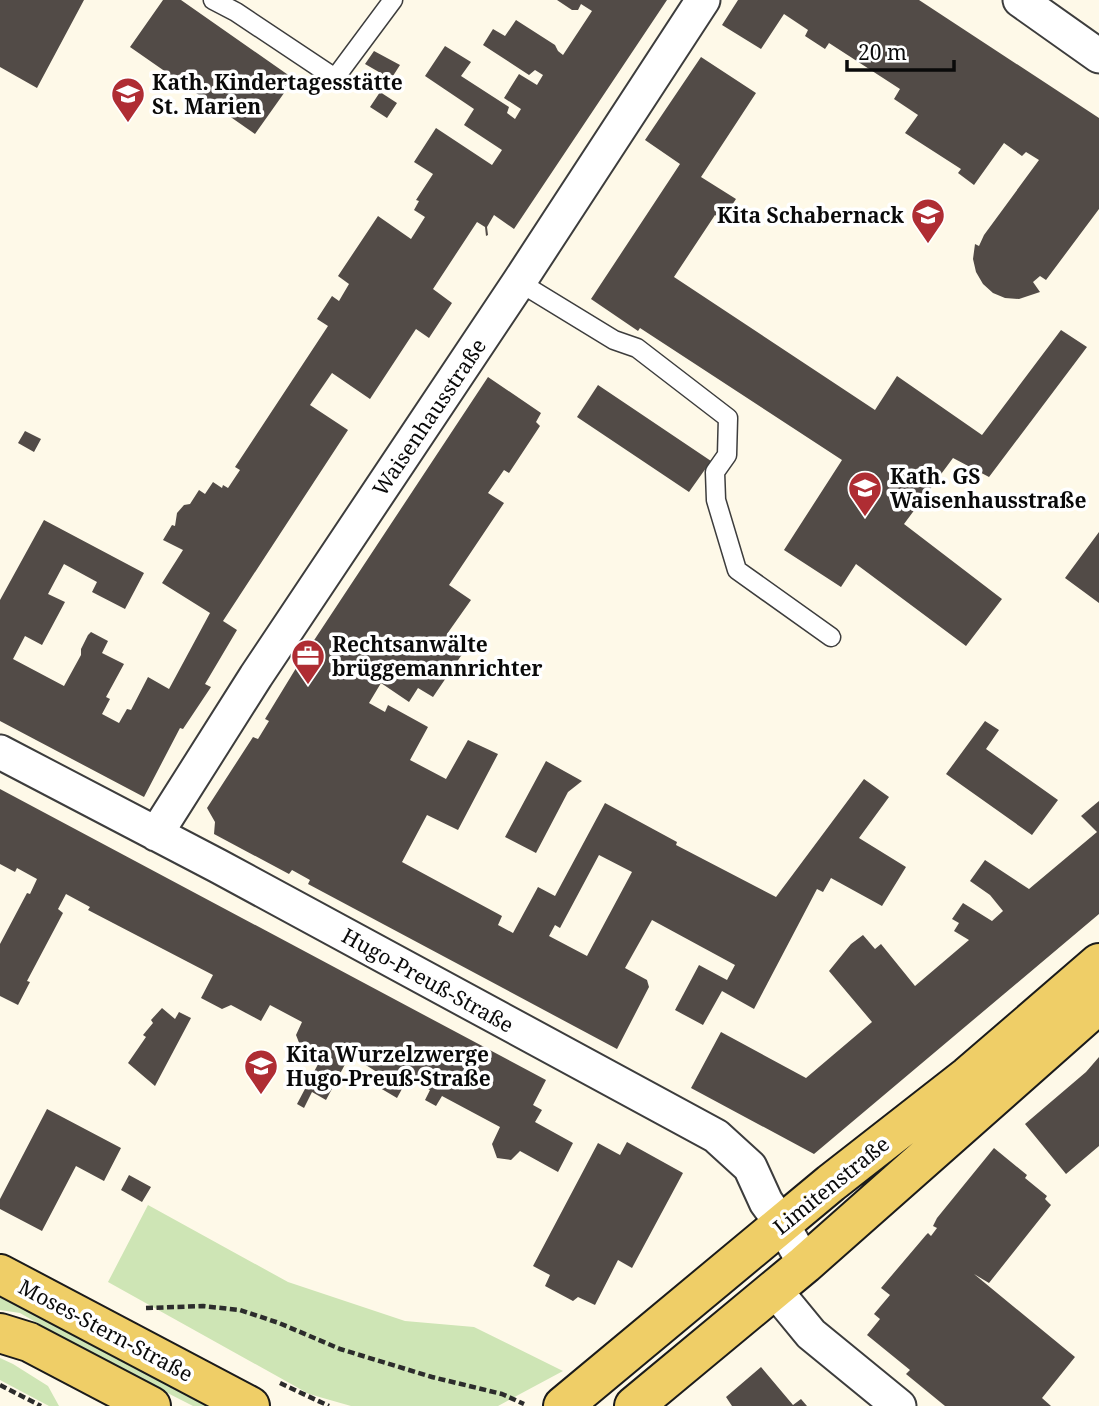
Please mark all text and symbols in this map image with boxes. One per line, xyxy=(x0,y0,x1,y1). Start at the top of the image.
scale bar xyxy=(847,28,954,72)
text: 20 m xyxy=(858,38,907,66)
place label: Kath. Kindertagesstätte St. Marien xyxy=(152,68,403,120)
school or university icon: Kath. Kindertagesstätte St. Marien xyxy=(109,75,147,124)
school or university icon: Kita Schabernack xyxy=(909,196,947,245)
place label: Kita Schabernack xyxy=(717,201,905,229)
street label: Waisenhausstraße xyxy=(366,333,492,501)
place label: Kath. GS Waisenhausstraße xyxy=(890,462,1087,514)
school or university icon: Kath. GS Waisenhausstraße xyxy=(846,469,884,518)
place label: Rechtsanwälte brüggemannrichter xyxy=(332,630,542,682)
office icon: Rechtsanwälte brüggemannrichter xyxy=(289,637,327,686)
street label: Hugo-Preuß-Straße xyxy=(337,921,519,1039)
place label: Kita Wurzelzwerge Hugo-Preuß-Straße xyxy=(286,1040,491,1092)
school or university icon: Kita Wurzelzwerge Hugo-Preuß-Straße xyxy=(242,1047,280,1096)
street label: Limitenstraße xyxy=(767,1130,895,1240)
street label: Moses-Stern-Straße xyxy=(14,1272,198,1388)

